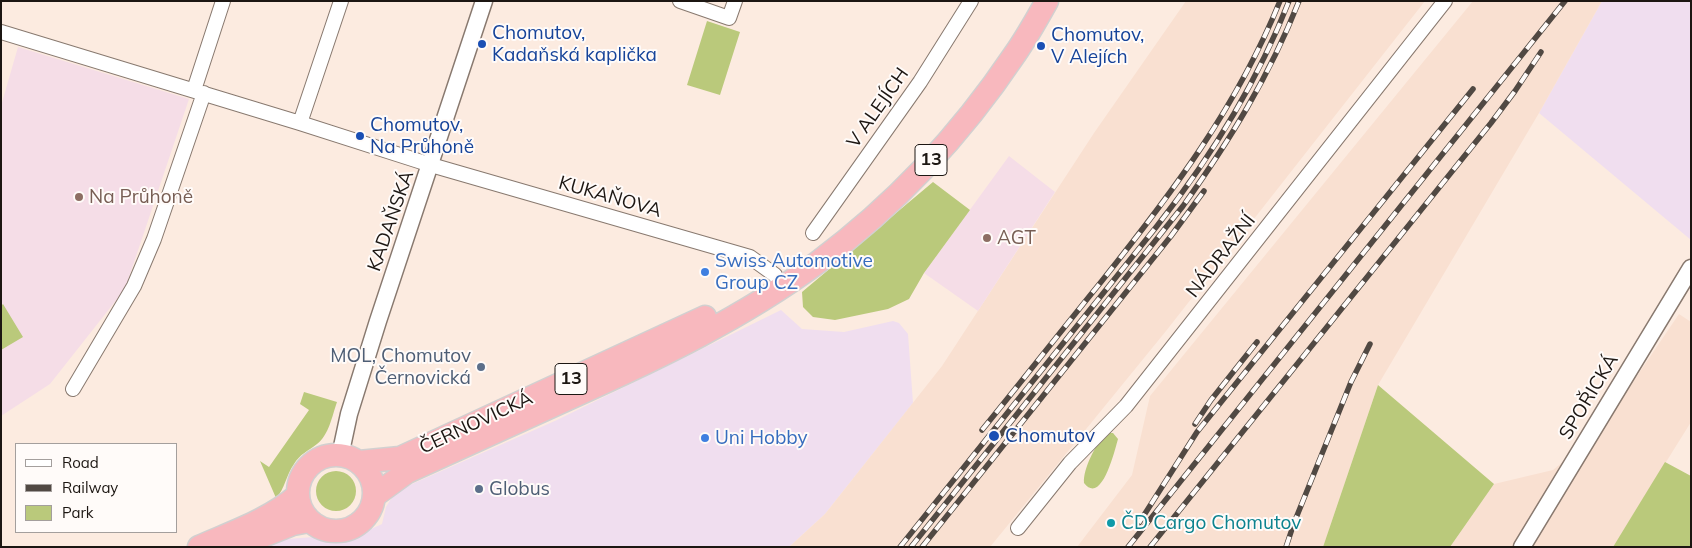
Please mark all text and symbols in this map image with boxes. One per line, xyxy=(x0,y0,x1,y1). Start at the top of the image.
place label: Chomutov, Kadaňská kaplička xyxy=(492,22,657,66)
place label: Chomutov, V Alejích xyxy=(1051,24,1144,68)
marker: Chomutov, Kadaňská kaplička xyxy=(476,38,488,50)
marker: Chomutov, V Alejích xyxy=(1035,40,1047,52)
street label: V ALEJÍCH xyxy=(842,64,914,152)
place label: Chomutov, Na Průhoně xyxy=(370,114,474,158)
marker: Chomutov, Na Průhoně xyxy=(354,130,366,142)
road number: 13 xyxy=(915,144,947,176)
street label: KADAŇSKÁ xyxy=(363,168,419,274)
street label: KUKAŇOVA xyxy=(556,171,664,223)
place label: Na Průhoně xyxy=(89,186,193,208)
marker: Na Průhoně xyxy=(73,191,85,203)
street label: NÁDRAŽNÍ xyxy=(1181,210,1261,302)
place label: AGT xyxy=(997,227,1036,249)
marker: AGT xyxy=(981,232,993,244)
place label: Swiss Automotive Group CZ xyxy=(715,250,873,294)
marker: Swiss Automotive Group CZ xyxy=(699,266,711,278)
place label: MOL, Chomutov Černovická xyxy=(330,345,471,389)
street label: SPOŘICKÁ xyxy=(1555,350,1623,444)
marker: MOL, Chomutov Černovická xyxy=(475,361,487,373)
road number: 13 xyxy=(555,364,587,394)
street label: ČERNOVICKÁ xyxy=(416,387,536,459)
place label: Chomutov xyxy=(1005,425,1095,447)
place label: Uni Hobby xyxy=(715,427,808,449)
marker: Chomutov xyxy=(987,429,1001,443)
marker: Uni Hobby xyxy=(699,432,711,444)
legend xyxy=(15,443,178,533)
text: Road xyxy=(62,453,99,472)
text: Railway xyxy=(62,478,118,497)
place label: Globus xyxy=(489,478,550,500)
marker: Globus xyxy=(473,483,485,495)
text: Park xyxy=(62,503,94,522)
place label: ČD Cargo Chomutov xyxy=(1121,512,1301,534)
marker: ČD Cargo Chomutov xyxy=(1105,517,1117,529)

